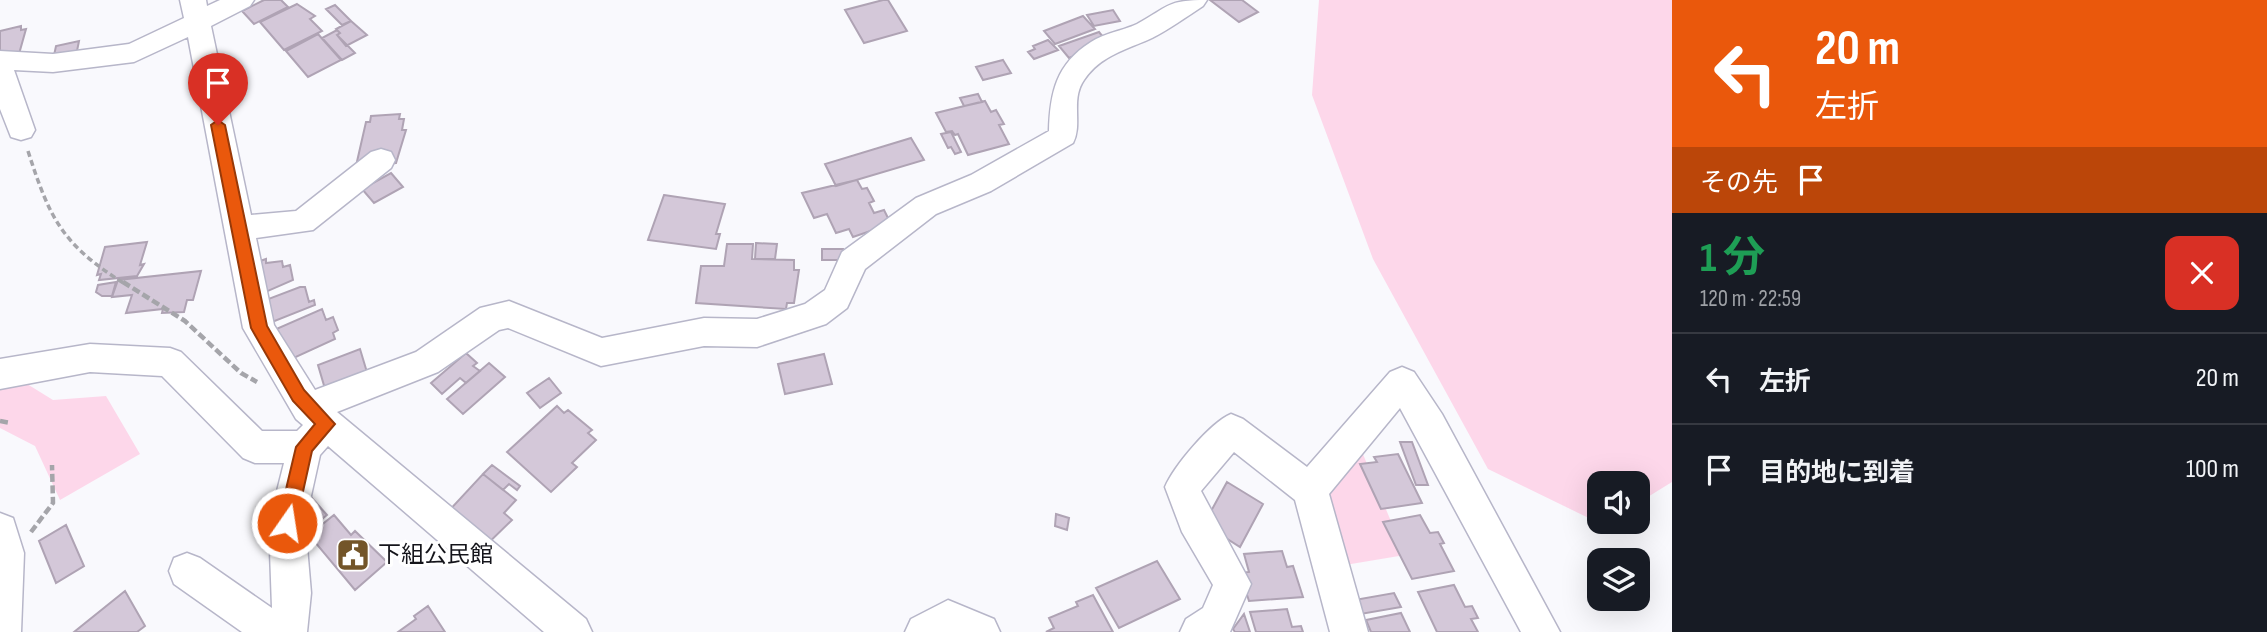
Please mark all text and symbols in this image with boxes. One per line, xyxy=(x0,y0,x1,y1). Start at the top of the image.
text: 20 m xyxy=(1815,20,1900,79)
icon: left xyxy=(1700,28,1791,119)
pin xyxy=(188,53,248,125)
icon: arrive xyxy=(199,64,237,102)
text: 左折 xyxy=(1815,88,1879,127)
icon: arrive xyxy=(1792,161,1830,199)
text: その先 xyxy=(1700,168,1778,199)
text: 1 分 xyxy=(1700,233,1765,284)
button: close xyxy=(2165,236,2239,310)
text: 120 m · 22:59 xyxy=(1700,285,1801,313)
icon: left xyxy=(1700,360,1738,398)
text: 20 m xyxy=(2196,363,2239,394)
text: 左折 xyxy=(1759,367,1811,398)
icon: arrive xyxy=(1700,451,1738,489)
text: 100 m xyxy=(2186,454,2239,485)
text: 目的地に到着 xyxy=(1759,458,1915,489)
map controls xyxy=(1587,471,1650,611)
button: sound xyxy=(1587,471,1650,534)
position arrow xyxy=(250,486,324,560)
public building icon: 下組公民館 xyxy=(334,536,372,574)
place label: 下組公民館 xyxy=(378,541,493,569)
button: layers xyxy=(1587,548,1650,611)

